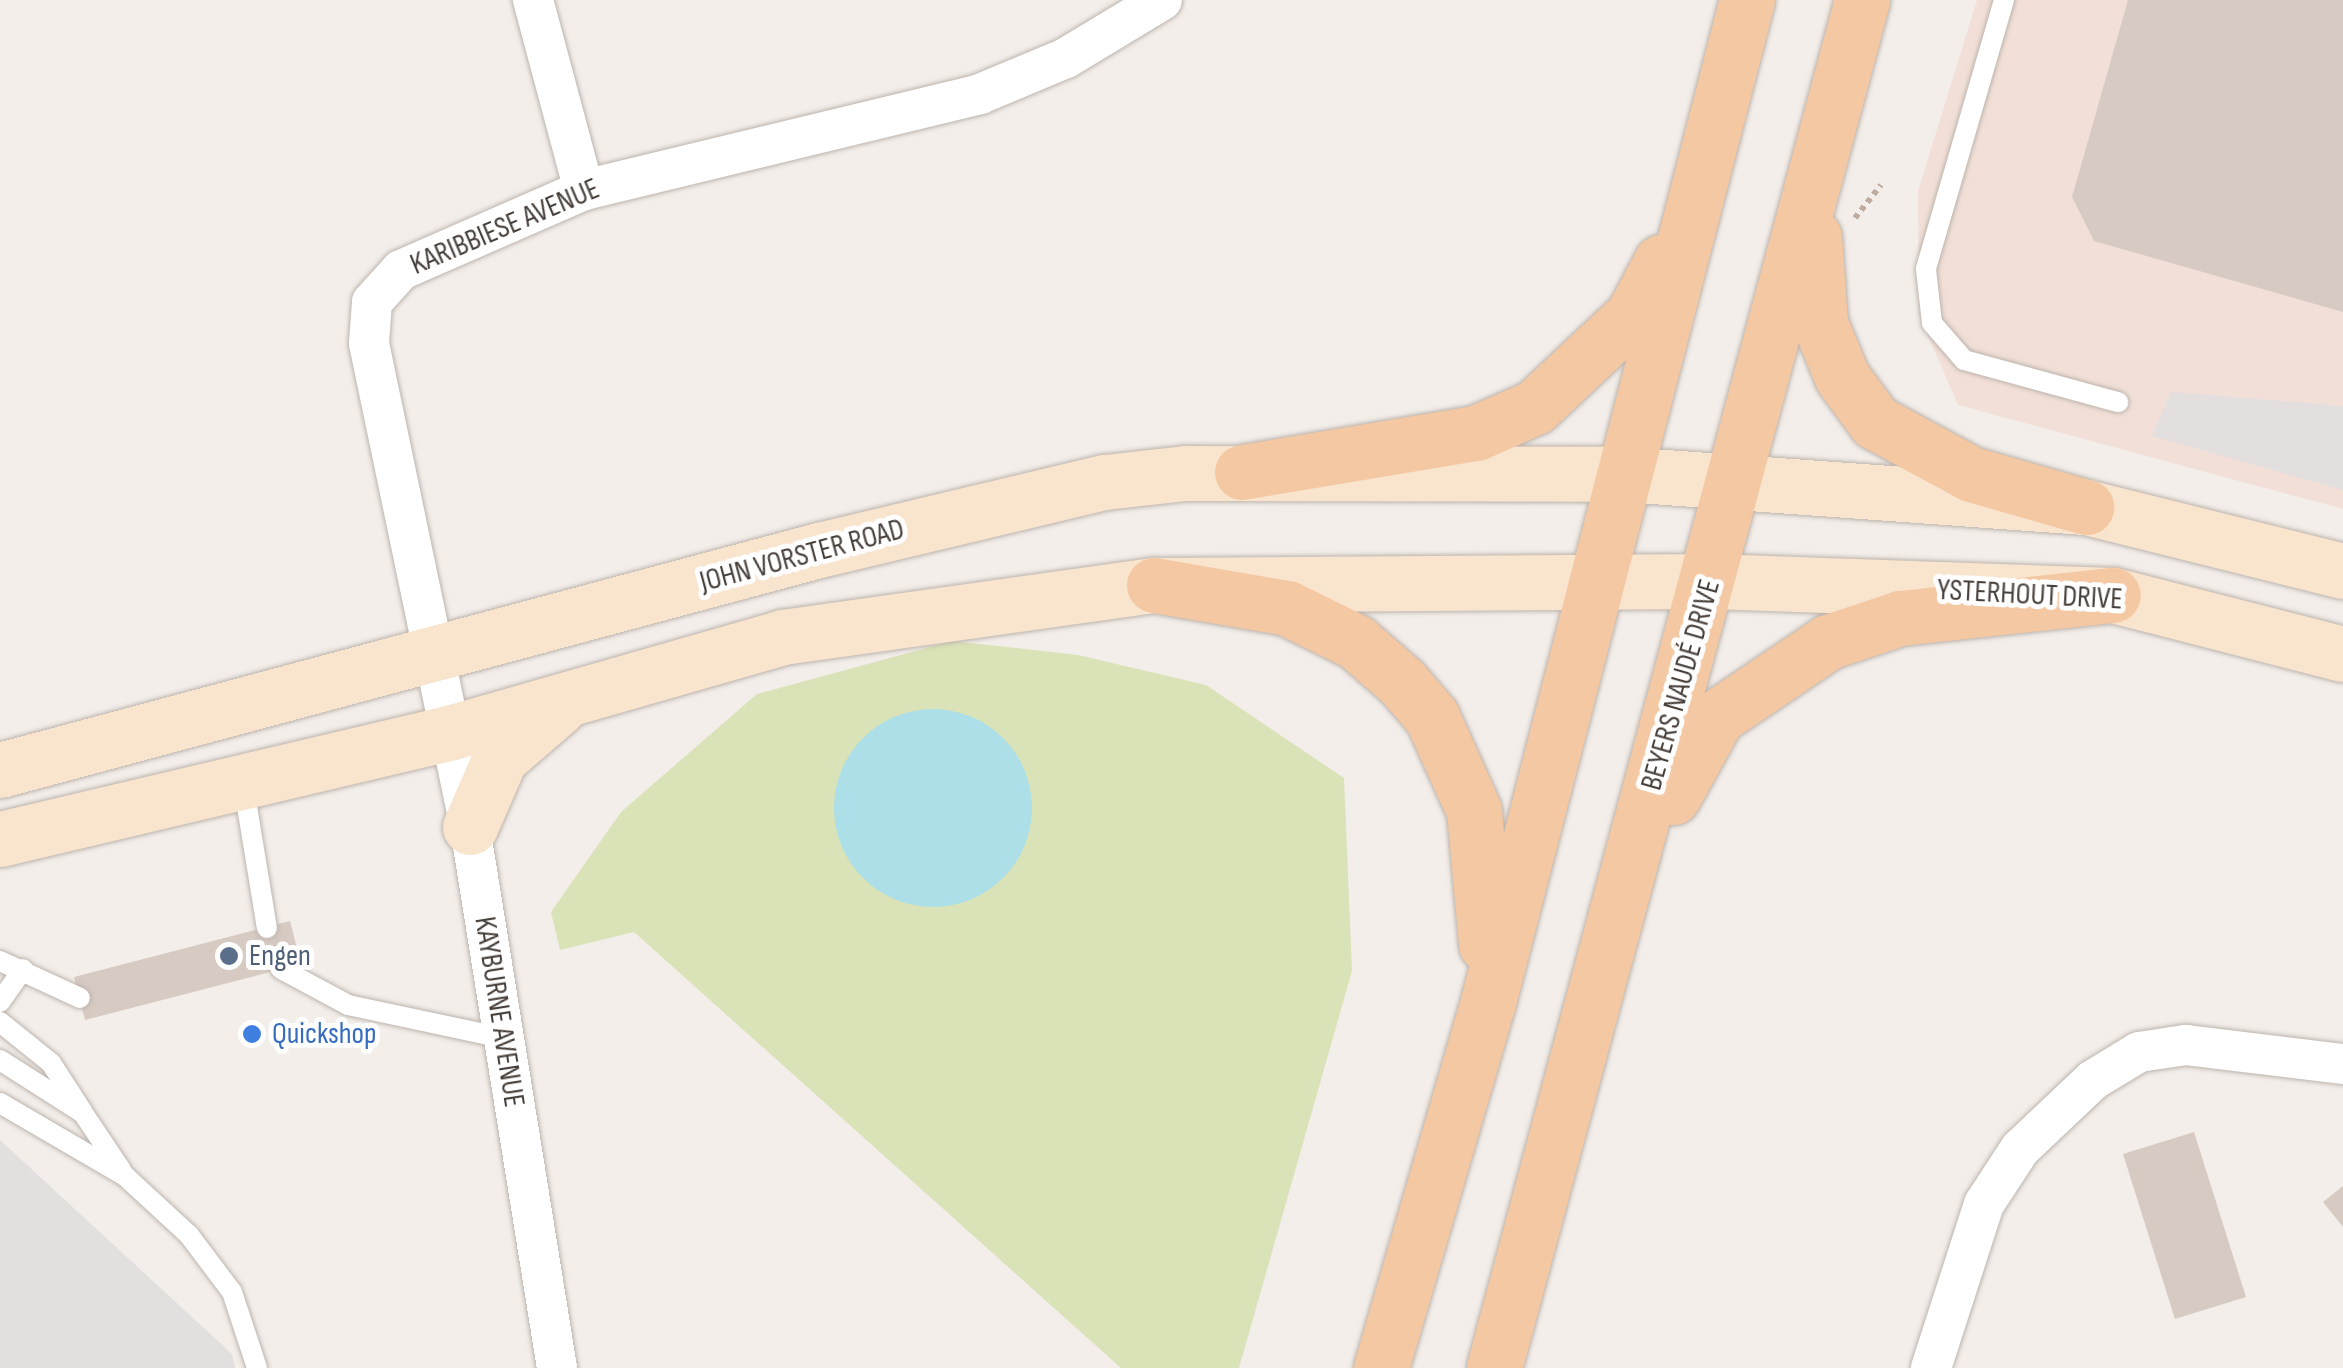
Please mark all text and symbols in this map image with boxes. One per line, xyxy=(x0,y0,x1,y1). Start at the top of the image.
street label: KARIBBIESE AVENUE xyxy=(405,171,605,283)
street label: JOHN VORSTER ROAD xyxy=(696,511,908,601)
street label: YSTERHOUT DRIVE xyxy=(1936,572,2124,618)
street label: BEYERS NAUDÉ DRIVE xyxy=(1634,576,1728,794)
street label: KAYBURNE AVENUE xyxy=(466,914,532,1110)
place label: Engen xyxy=(249,938,311,974)
marker: Engen xyxy=(218,945,240,967)
place label: Quickshop xyxy=(272,1016,376,1052)
marker: Quickshop xyxy=(241,1023,263,1045)

